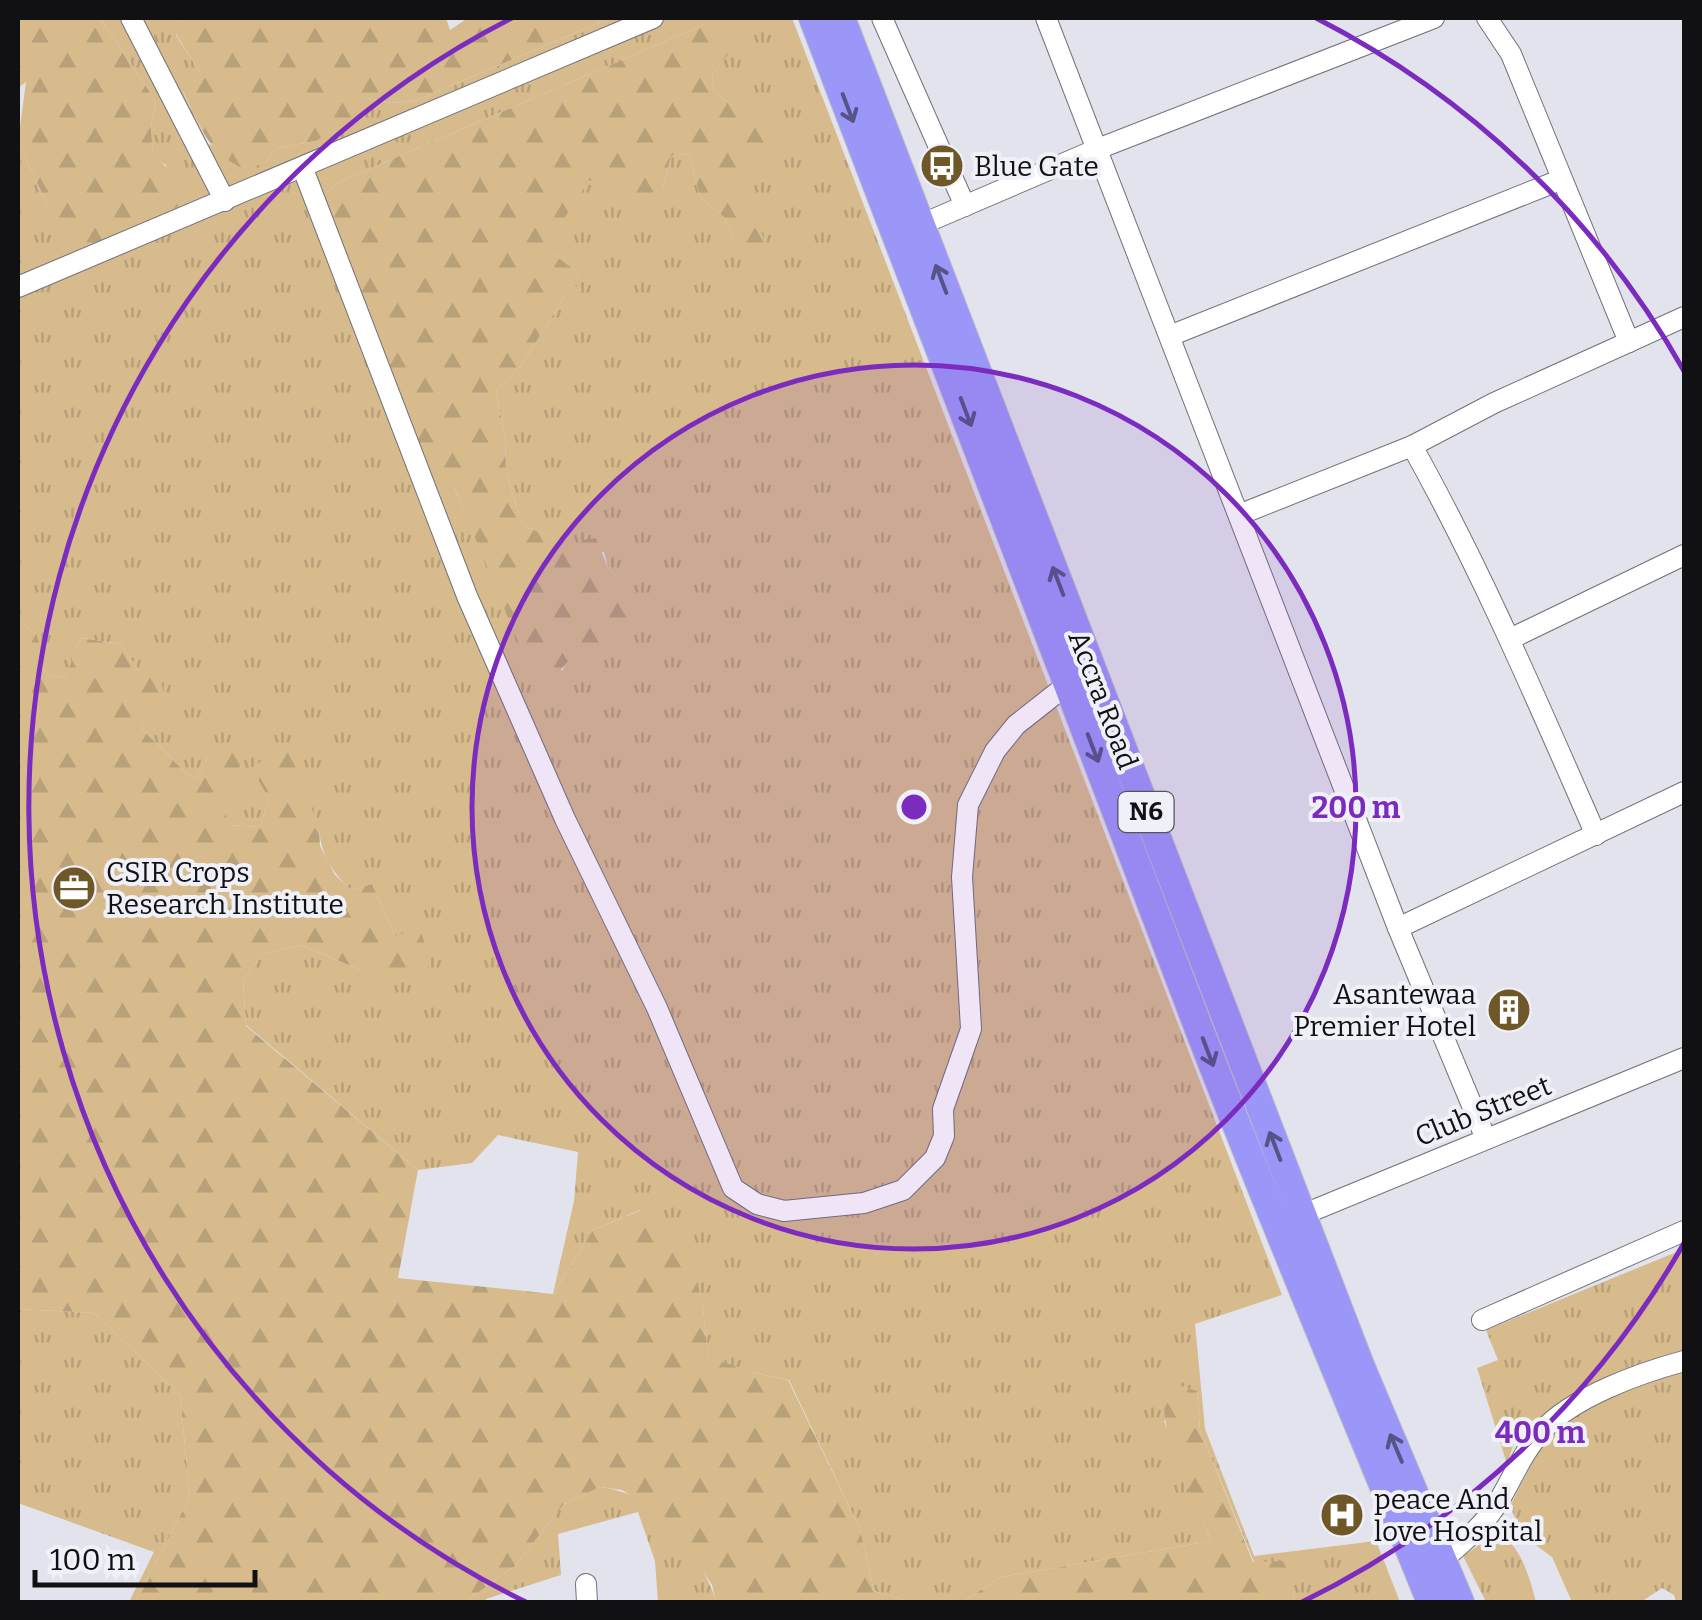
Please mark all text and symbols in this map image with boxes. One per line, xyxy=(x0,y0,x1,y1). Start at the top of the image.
one-way arrow xyxy=(841,93,859,123)
bus stop icon: Blue Gate xyxy=(919,143,965,189)
place label: Blue Gate xyxy=(974,150,1099,183)
one-way arrow xyxy=(930,264,948,294)
one-way arrow xyxy=(958,396,976,426)
one-way arrow xyxy=(1048,567,1066,598)
street label: Accra Road xyxy=(1062,626,1144,774)
one-way arrow xyxy=(1085,733,1103,763)
centre of rings xyxy=(896,789,932,825)
text: 200 m xyxy=(1311,790,1401,826)
road number: N6 xyxy=(1118,792,1174,832)
place label: CSIR Crops Research Institute xyxy=(106,856,344,921)
office icon: CSIR Crops Research Institute xyxy=(51,865,97,911)
place label: Asantewaa Premier Hotel xyxy=(1293,978,1476,1043)
building icon: Asantewaa Premier Hotel xyxy=(1486,987,1532,1033)
one-way arrow xyxy=(1200,1036,1218,1067)
street label: Club Street xyxy=(1410,1069,1556,1153)
one-way arrow xyxy=(1265,1132,1283,1163)
text: 400 m xyxy=(1495,1415,1586,1451)
one-way arrow xyxy=(1386,1433,1404,1464)
place label: peace And love Hospital xyxy=(1374,1483,1542,1548)
hospital icon: peace And love Hospital xyxy=(1319,1492,1365,1538)
scale bar xyxy=(35,1525,255,1587)
text: 100 m xyxy=(50,1542,136,1578)

